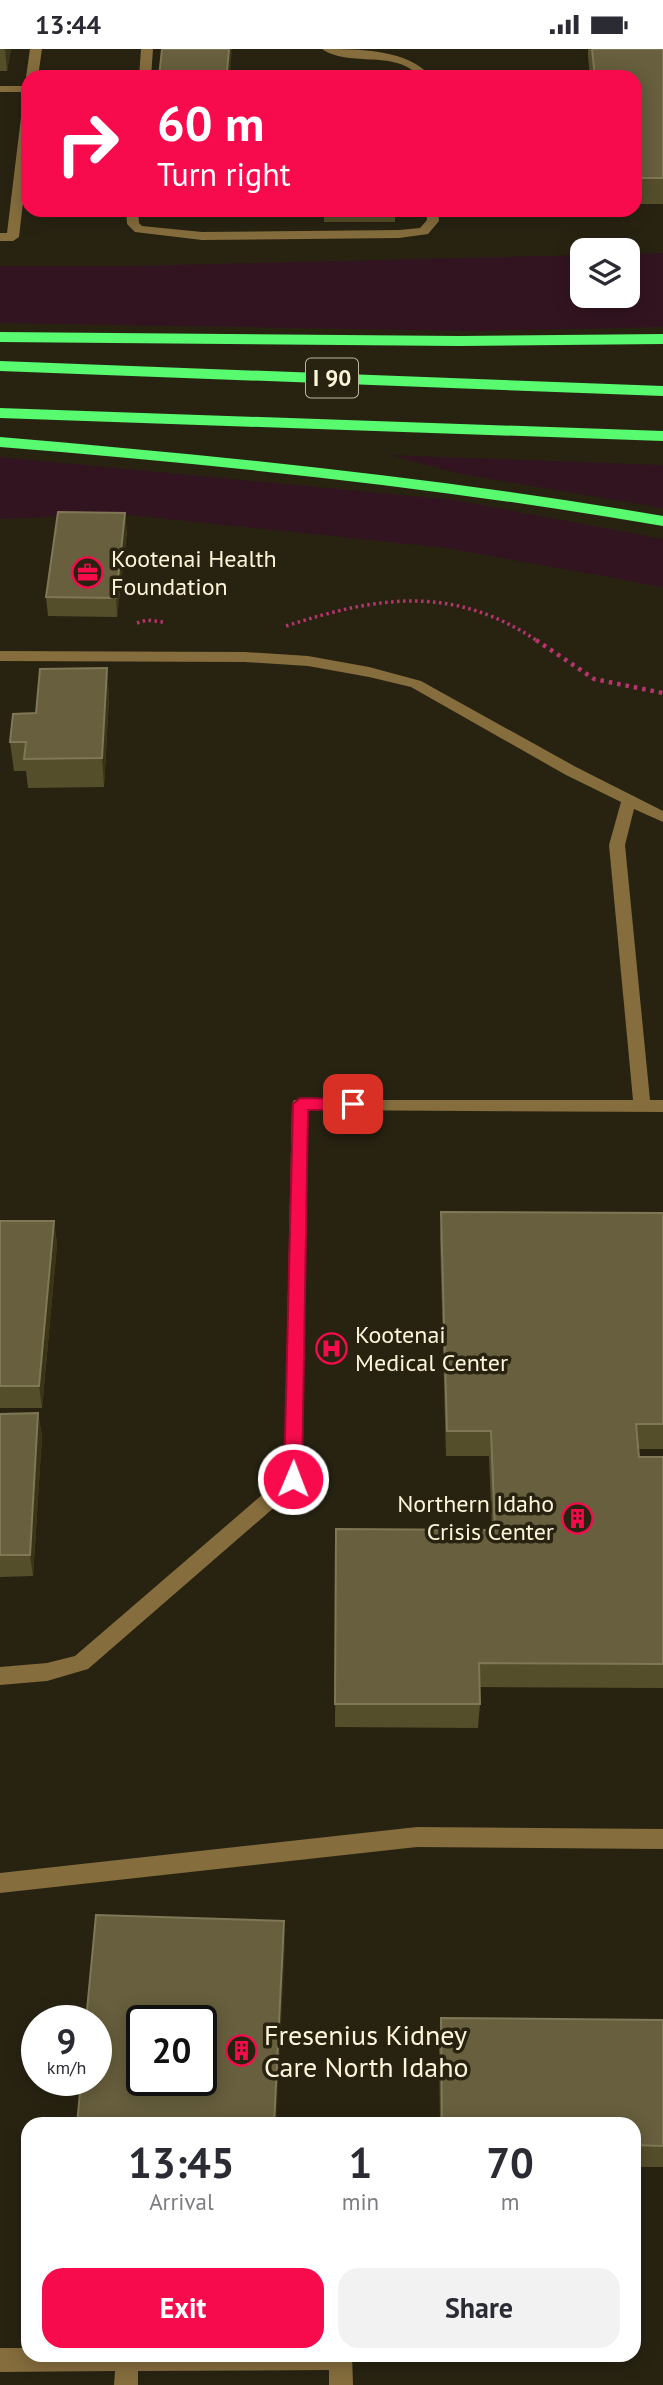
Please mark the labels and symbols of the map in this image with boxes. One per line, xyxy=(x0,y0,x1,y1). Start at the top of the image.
road number: I 90 xyxy=(306,359,358,397)
place label: Kootenai Health Foundation xyxy=(111,543,277,602)
office icon: Kootenai Health Foundation xyxy=(71,556,105,590)
pin xyxy=(323,1074,383,1134)
place label: Kootenai Medical Center xyxy=(355,1319,508,1378)
hospital icon: Kootenai Medical Center xyxy=(315,1332,349,1366)
position arrow xyxy=(256,1442,330,1516)
place label: Northern Idaho Crisis Center xyxy=(397,1488,554,1547)
building icon: Northern Idaho Crisis Center xyxy=(560,1501,594,1535)
speed limit sign: 20 xyxy=(126,2005,217,2096)
place label: Fresenius Kidney Care North Idaho xyxy=(264,2016,469,2085)
building icon: Fresenius Kidney Care North Idaho xyxy=(224,2034,258,2068)

